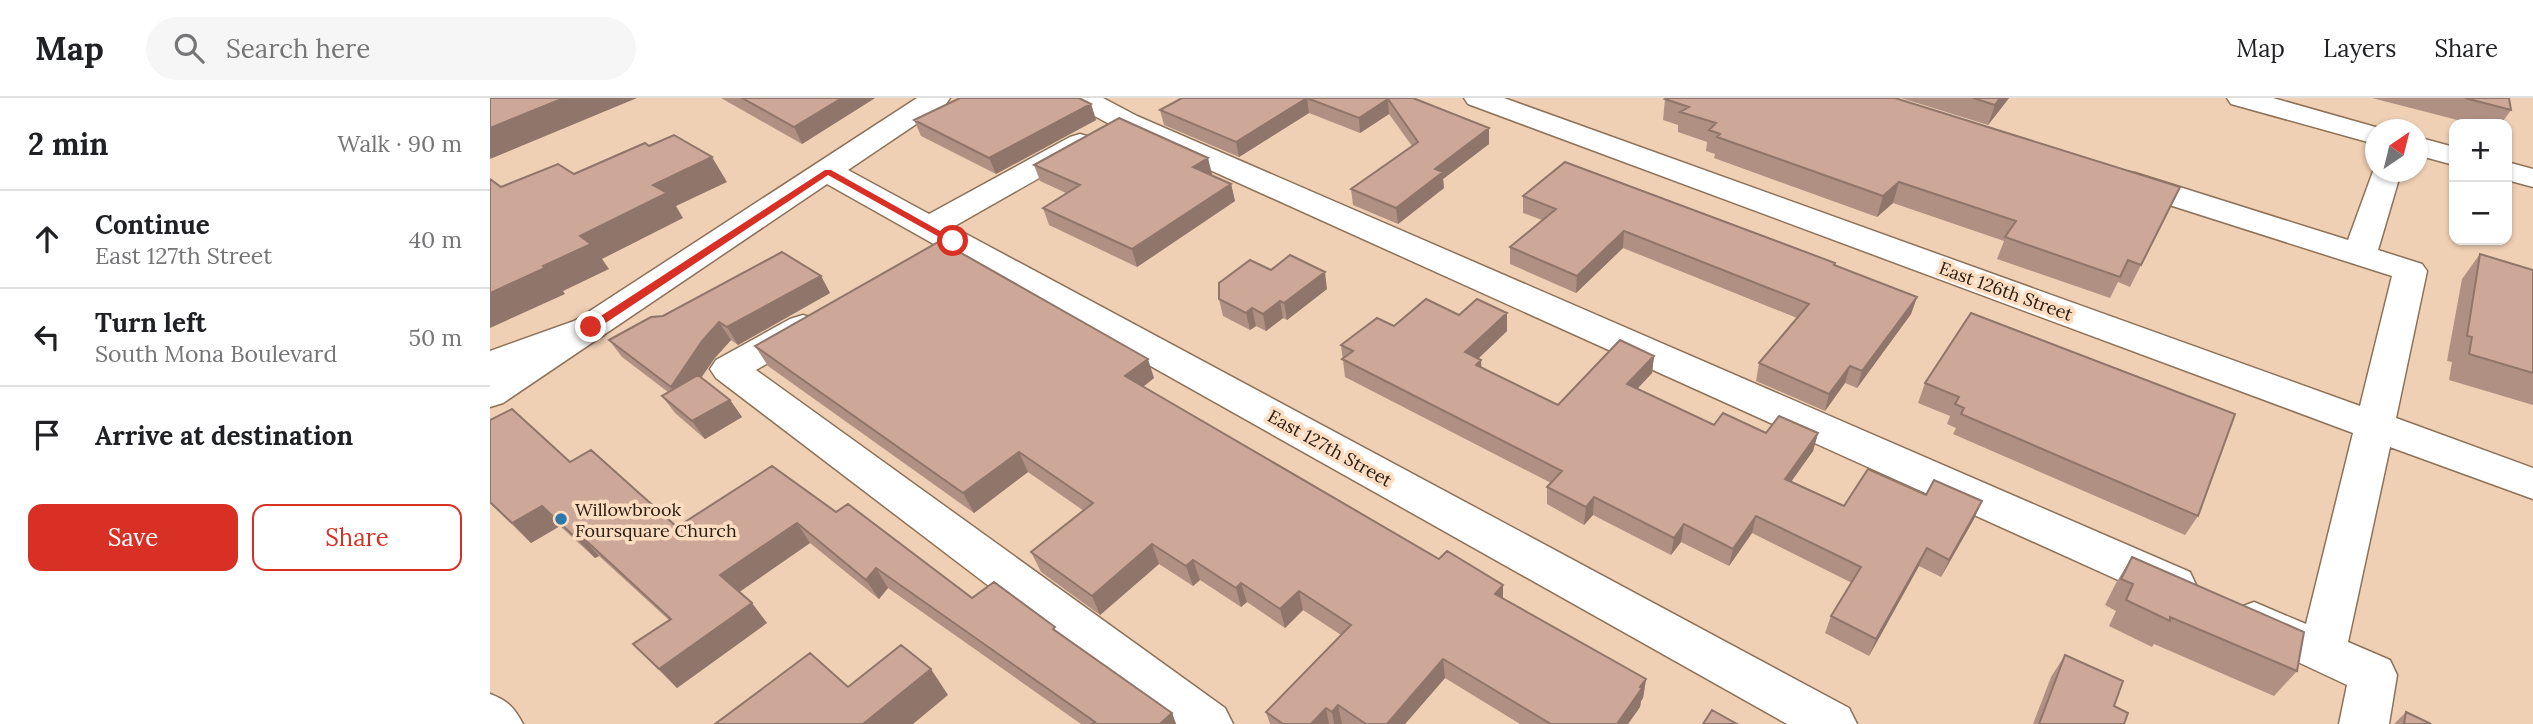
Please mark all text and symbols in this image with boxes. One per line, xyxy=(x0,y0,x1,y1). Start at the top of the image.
search box xyxy=(146,17,636,80)
text: Map xyxy=(35,27,104,69)
icon: search xyxy=(170,29,208,67)
text: Search here xyxy=(226,32,370,65)
text: Map xyxy=(2236,33,2285,64)
text: Layers xyxy=(2323,33,2396,64)
text: Share xyxy=(2434,33,2498,64)
north arrow xyxy=(2365,119,2428,182)
map controls xyxy=(2449,119,2512,245)
button: + xyxy=(2449,119,2512,182)
text: 2 min xyxy=(28,125,108,163)
text: Walk · 90 m xyxy=(338,129,462,158)
button: − xyxy=(2449,182,2512,245)
text: Continue xyxy=(95,208,210,241)
icon: ahead xyxy=(28,220,66,258)
text: 40 m xyxy=(409,225,462,254)
route start xyxy=(937,225,968,256)
text: East 127th Street xyxy=(95,241,272,270)
street label: East 126th Street xyxy=(1936,256,2076,326)
text: Turn left xyxy=(95,306,206,339)
route end xyxy=(575,311,606,342)
icon: left xyxy=(28,318,66,356)
text: 50 m xyxy=(409,323,462,352)
text: South Mona Boulevard xyxy=(95,339,337,368)
street label: East 127th Street xyxy=(1264,404,1396,492)
icon: arrive xyxy=(28,416,66,454)
text: Arrive at destination xyxy=(95,419,353,452)
place label: Willowbrook Foursquare Church xyxy=(575,498,737,542)
button: Save xyxy=(28,504,238,571)
button: Share xyxy=(252,504,462,571)
marker: Willowbrook Foursquare Church xyxy=(553,511,569,527)

